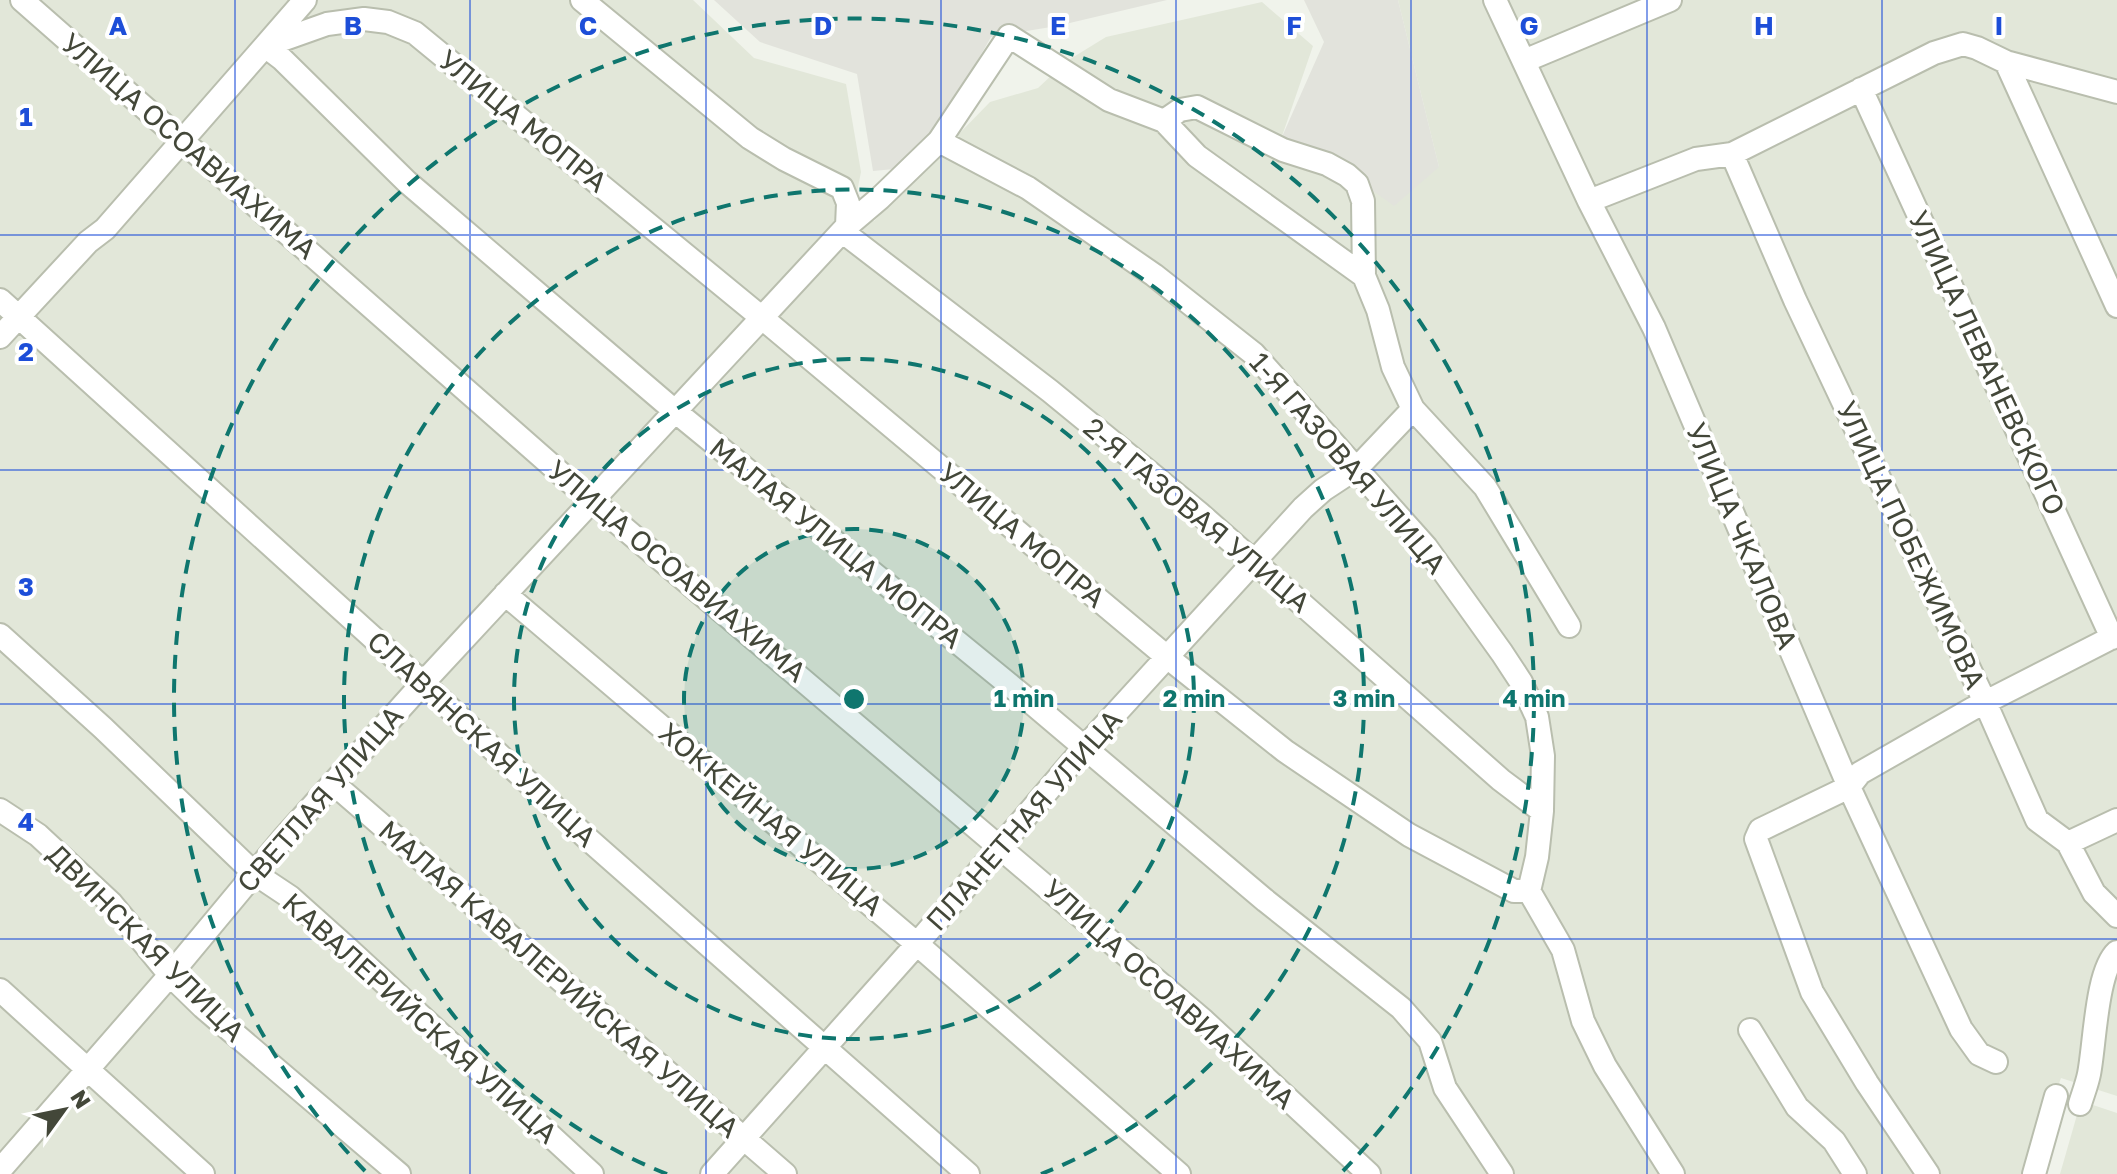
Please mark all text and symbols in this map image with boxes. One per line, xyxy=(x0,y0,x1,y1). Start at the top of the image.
text: A xyxy=(109,10,128,41)
text: B xyxy=(344,10,362,41)
text: C xyxy=(579,10,597,41)
text: D xyxy=(814,10,832,41)
text: E xyxy=(1050,10,1066,41)
text: F xyxy=(1286,10,1302,41)
text: G xyxy=(1519,10,1539,41)
text: H xyxy=(1754,10,1774,41)
text: I xyxy=(1995,10,2003,41)
street label: УЛИЦА ОСОАВИАХИМА xyxy=(55,26,324,266)
street label: УЛИЦА МОПРА xyxy=(432,43,614,199)
text: 1 xyxy=(19,101,33,132)
street label: УЛИЦА ЛЕВАНЕВСКОГО xyxy=(1902,205,2073,520)
text: 2 xyxy=(18,336,34,367)
street label: 1-Я ГАЗОВАЯ УЛИЦА xyxy=(1243,345,1454,580)
street label: УЛИЦА ПОБЕЖИМОВА xyxy=(1830,396,1993,694)
street label: 2-Я ГАЗОВАЯ УЛИЦА xyxy=(1078,410,1317,619)
street label: УЛИЦА ЧКАЛОВА xyxy=(1680,418,1805,654)
street label: МАЛАЯ УЛИЦА МОПРА xyxy=(703,431,969,655)
street label: УЛИЦА ОСОАВИАХИМА xyxy=(541,453,813,689)
street label: УЛИЦА МОПРА xyxy=(932,455,1112,614)
text: 3 xyxy=(18,571,34,602)
street label: СЛАВЯНСКАЯ УЛИЦА xyxy=(361,624,604,853)
text: 1 min xyxy=(994,683,1054,712)
text: 2 min xyxy=(1163,683,1225,712)
text: 3 min xyxy=(1333,683,1395,712)
text: 4 min xyxy=(1502,683,1566,712)
centre of rings xyxy=(840,685,868,713)
street label: СВЕТЛАЯ УЛИЦА xyxy=(230,699,410,898)
street label: ПЛАНЕТНАЯ УЛИЦА xyxy=(919,702,1129,937)
street label: ХОККЕЙНАЯ УЛИЦА xyxy=(653,715,890,922)
text: 4 xyxy=(18,806,34,837)
street label: МАЛАЯ КАВАЛЕРИЙСКАЯ УЛИЦА xyxy=(372,813,746,1145)
street label: ДВИНСКАЯ УЛИЦА xyxy=(41,837,252,1048)
street label: УЛИЦА ОСОАВИАХИМА xyxy=(1037,872,1302,1115)
street label: КАВАЛЕРИЙСКАЯ УЛИЦА xyxy=(276,886,564,1150)
north arrow xyxy=(24,1070,104,1150)
text: N xyxy=(65,1084,97,1113)

